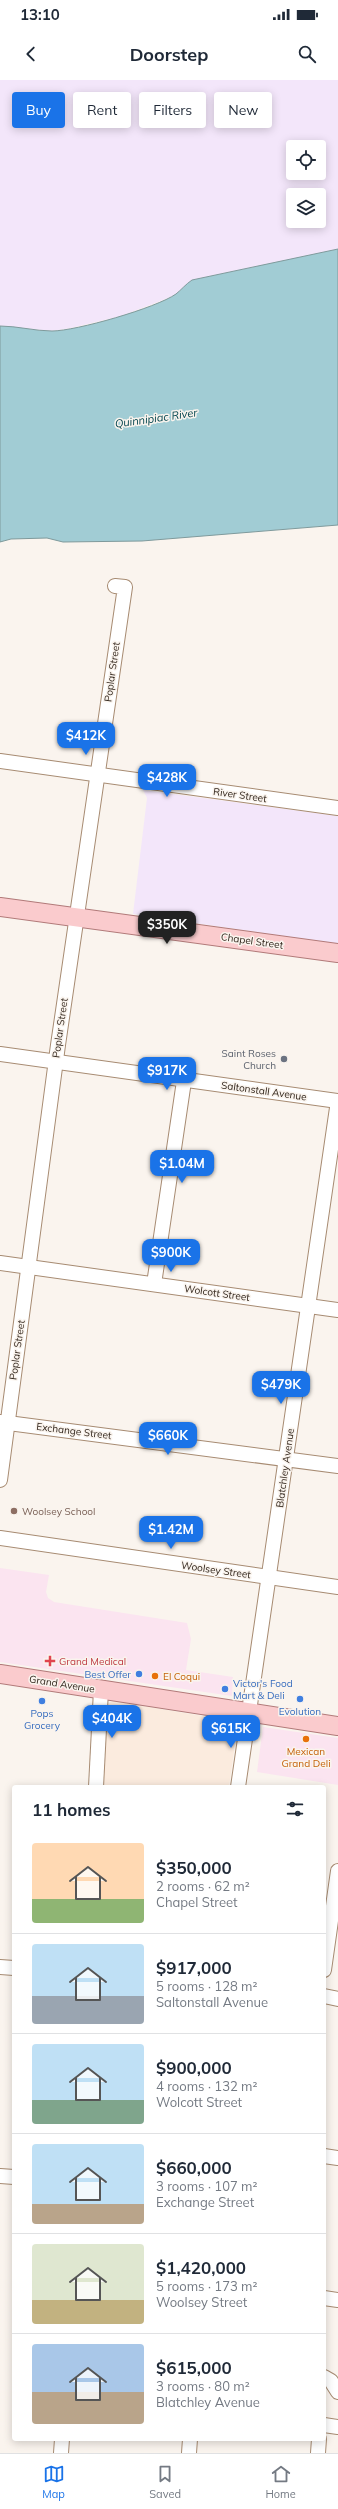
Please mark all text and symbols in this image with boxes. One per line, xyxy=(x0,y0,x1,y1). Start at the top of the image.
text: 13:10 xyxy=(20,5,60,24)
icon: back xyxy=(20,43,42,65)
text: Doorstep xyxy=(130,43,208,66)
icon: search xyxy=(296,43,318,65)
chip: Buy xyxy=(12,92,65,128)
chip: Rent xyxy=(73,92,131,128)
chip: Filters xyxy=(139,92,206,128)
chip: New xyxy=(214,92,272,128)
map controls xyxy=(286,140,326,228)
button: locate xyxy=(286,140,326,180)
button: layers xyxy=(286,188,326,228)
water label: Quinnipiac River xyxy=(114,405,199,431)
street label: Poplar Street xyxy=(101,641,123,703)
pin: $412K xyxy=(58,722,114,756)
text: $412K xyxy=(66,727,106,743)
pin: $428K xyxy=(139,764,195,798)
text: $428K xyxy=(147,769,187,785)
street label: River Street xyxy=(212,785,268,805)
pin: $350K xyxy=(139,911,195,945)
text: $350K xyxy=(147,916,187,932)
street label: Chapel Street xyxy=(220,930,284,952)
street label: Poplar Street xyxy=(49,997,71,1059)
place label: Saint Roses Church xyxy=(222,1047,276,1072)
marker: Saint Roses Church xyxy=(279,1054,289,1064)
pin: $917K xyxy=(139,1057,195,1091)
text: $917K xyxy=(147,1062,187,1078)
street label: Saltonstall Avenue xyxy=(220,1079,308,1103)
pin: $1.04M xyxy=(149,1150,215,1184)
text: $1.04M xyxy=(159,1155,205,1171)
pin: $900K xyxy=(143,1239,199,1273)
text: $900K xyxy=(151,1244,191,1260)
street label: Wolcott Street xyxy=(183,1282,251,1304)
street label: Poplar Street xyxy=(6,1319,28,1381)
pin: $479K xyxy=(253,1371,309,1405)
text: $479K xyxy=(261,1376,301,1392)
street label: Exchange Street xyxy=(36,1420,113,1442)
pin: $660K xyxy=(140,1422,196,1456)
text: $660K xyxy=(148,1427,188,1443)
street label: Blatchley Avenue xyxy=(273,1428,297,1508)
place label: Woolsey School xyxy=(22,1505,95,1518)
marker: Woolsey School xyxy=(9,1506,19,1516)
pin: $1.42M xyxy=(138,1516,204,1550)
text: $1.42M xyxy=(148,1521,194,1537)
street label: Woolsey Street xyxy=(180,1559,252,1581)
marker: Grand Medical xyxy=(44,1655,56,1667)
place label: Grand Medical xyxy=(59,1655,126,1668)
place label: Best Offer xyxy=(84,1668,131,1681)
marker: Best Offer xyxy=(134,1669,144,1679)
place label: El Coqui xyxy=(163,1670,200,1683)
marker: El Coqui xyxy=(150,1671,160,1681)
street label: Grand Avenue xyxy=(28,1672,96,1696)
place label: Victor's Food Mart & Deli xyxy=(233,1677,293,1702)
marker: Victor's Food Mart & Deli xyxy=(220,1684,230,1694)
marker: Evolution xyxy=(295,1694,305,1704)
marker: Pops Grocery xyxy=(37,1696,47,1706)
pin: $404K xyxy=(84,1705,140,1739)
place label: Evolution xyxy=(279,1705,321,1718)
place label: Pops Grocery xyxy=(24,1707,61,1732)
text: $404K xyxy=(92,1710,132,1726)
pin: $615K xyxy=(203,1715,259,1749)
text: $615K xyxy=(211,1720,251,1736)
marker: Mexican Grand Deli xyxy=(301,1734,311,1744)
place label: Mexican Grand Deli xyxy=(281,1745,331,1770)
icon: filters xyxy=(284,1798,306,1820)
text: 11 homes xyxy=(32,1799,111,1820)
text: $350,000 xyxy=(156,1857,232,1878)
icon: home xyxy=(64,1859,112,1907)
text: 2 rooms · 62 m² xyxy=(156,1878,250,1894)
text: Chapel Street xyxy=(156,1894,238,1910)
text: $917,000 xyxy=(156,1957,232,1978)
icon: home xyxy=(64,1960,112,2008)
text: 5 rooms · 128 m² xyxy=(156,1978,257,1994)
text: Saltonstall Avenue xyxy=(156,1994,268,2010)
text: $900,000 xyxy=(156,2057,232,2078)
icon: home xyxy=(64,2060,112,2108)
text: 4 rooms · 132 m² xyxy=(156,2078,257,2094)
text: Wolcott Street xyxy=(156,2094,242,2110)
text: $660,000 xyxy=(156,2157,232,2178)
icon: home xyxy=(64,2160,112,2208)
text: 3 rooms · 107 m² xyxy=(156,2178,257,2194)
text: Exchange Street xyxy=(156,2194,254,2210)
text: $1,420,000 xyxy=(156,2257,246,2278)
icon: home xyxy=(64,2260,112,2308)
text: 5 rooms · 173 m² xyxy=(156,2278,257,2294)
text: Woolsey Street xyxy=(156,2294,247,2310)
text: $615,000 xyxy=(156,2357,232,2378)
icon: home xyxy=(64,2360,112,2408)
text: 3 rooms · 80 m² xyxy=(156,2378,250,2394)
text: Blatchley Avenue xyxy=(156,2394,260,2410)
tab: Map xyxy=(42,2463,65,2501)
tab: Saved xyxy=(149,2463,181,2501)
tab: Home xyxy=(265,2463,296,2501)

